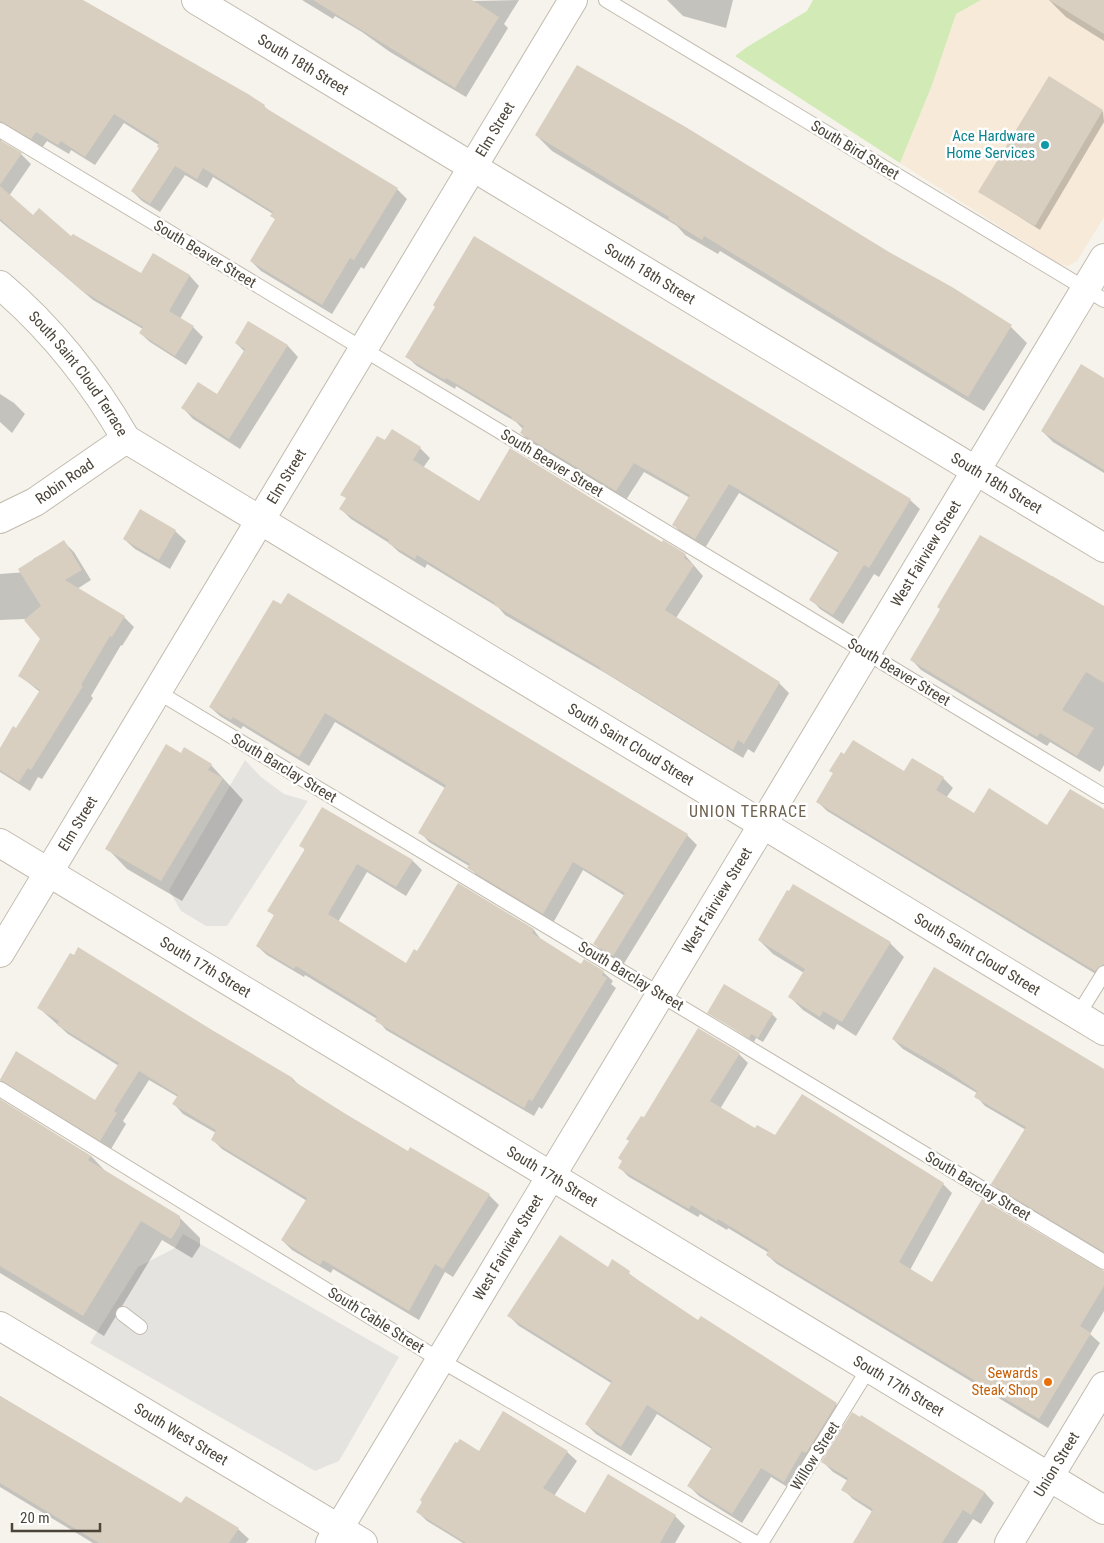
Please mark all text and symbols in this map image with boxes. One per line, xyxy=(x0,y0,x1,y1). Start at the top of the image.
street label: South 18th Street xyxy=(254,30,352,99)
street label: Elm Street xyxy=(472,99,519,160)
street label: South Bird Street xyxy=(808,117,902,183)
place label: Ace Hardware Home Services xyxy=(946,127,1035,162)
marker: Ace Hardware Home Services xyxy=(1039,139,1051,151)
street label: South Beaver Street xyxy=(150,216,260,292)
street label: South 18th Street xyxy=(601,240,698,308)
street label: South Saint Cloud Terrace xyxy=(25,307,131,440)
street label: South Beaver Street xyxy=(497,425,607,501)
street label: Elm Street xyxy=(263,446,310,507)
street label: South 18th Street xyxy=(948,449,1045,517)
street label: Robin Road xyxy=(32,455,97,508)
street label: West Fairview Street xyxy=(887,497,965,610)
street label: South Beaver Street xyxy=(844,634,954,710)
street label: South Saint Cloud Street xyxy=(564,700,697,790)
street label: South Barclay Street xyxy=(228,729,340,807)
street label: Elm Street xyxy=(54,793,101,854)
district label: UNION TERRACE xyxy=(689,802,807,821)
street label: West Fairview Street xyxy=(678,844,756,957)
street label: South Saint Cloud Street xyxy=(911,909,1044,999)
street label: South 17th Street xyxy=(157,933,254,1001)
street label: South Barclay Street xyxy=(575,937,687,1015)
street label: South 17th Street xyxy=(503,1142,601,1211)
street label: South Barclay Street xyxy=(922,1147,1034,1225)
street label: West Fairview Street xyxy=(469,1191,547,1304)
street label: South Cable Street xyxy=(325,1283,427,1357)
street label: South 17th Street xyxy=(850,1352,947,1420)
place label: Sewards Steak Shop xyxy=(971,1364,1038,1399)
marker: Sewards Steak Shop xyxy=(1042,1376,1054,1388)
street label: South West Street xyxy=(131,1399,231,1469)
street label: Willow Street xyxy=(787,1418,843,1494)
street label: Union Street xyxy=(1030,1429,1083,1500)
scale bar xyxy=(12,1500,100,1532)
text: 20 m xyxy=(20,1509,50,1527)

